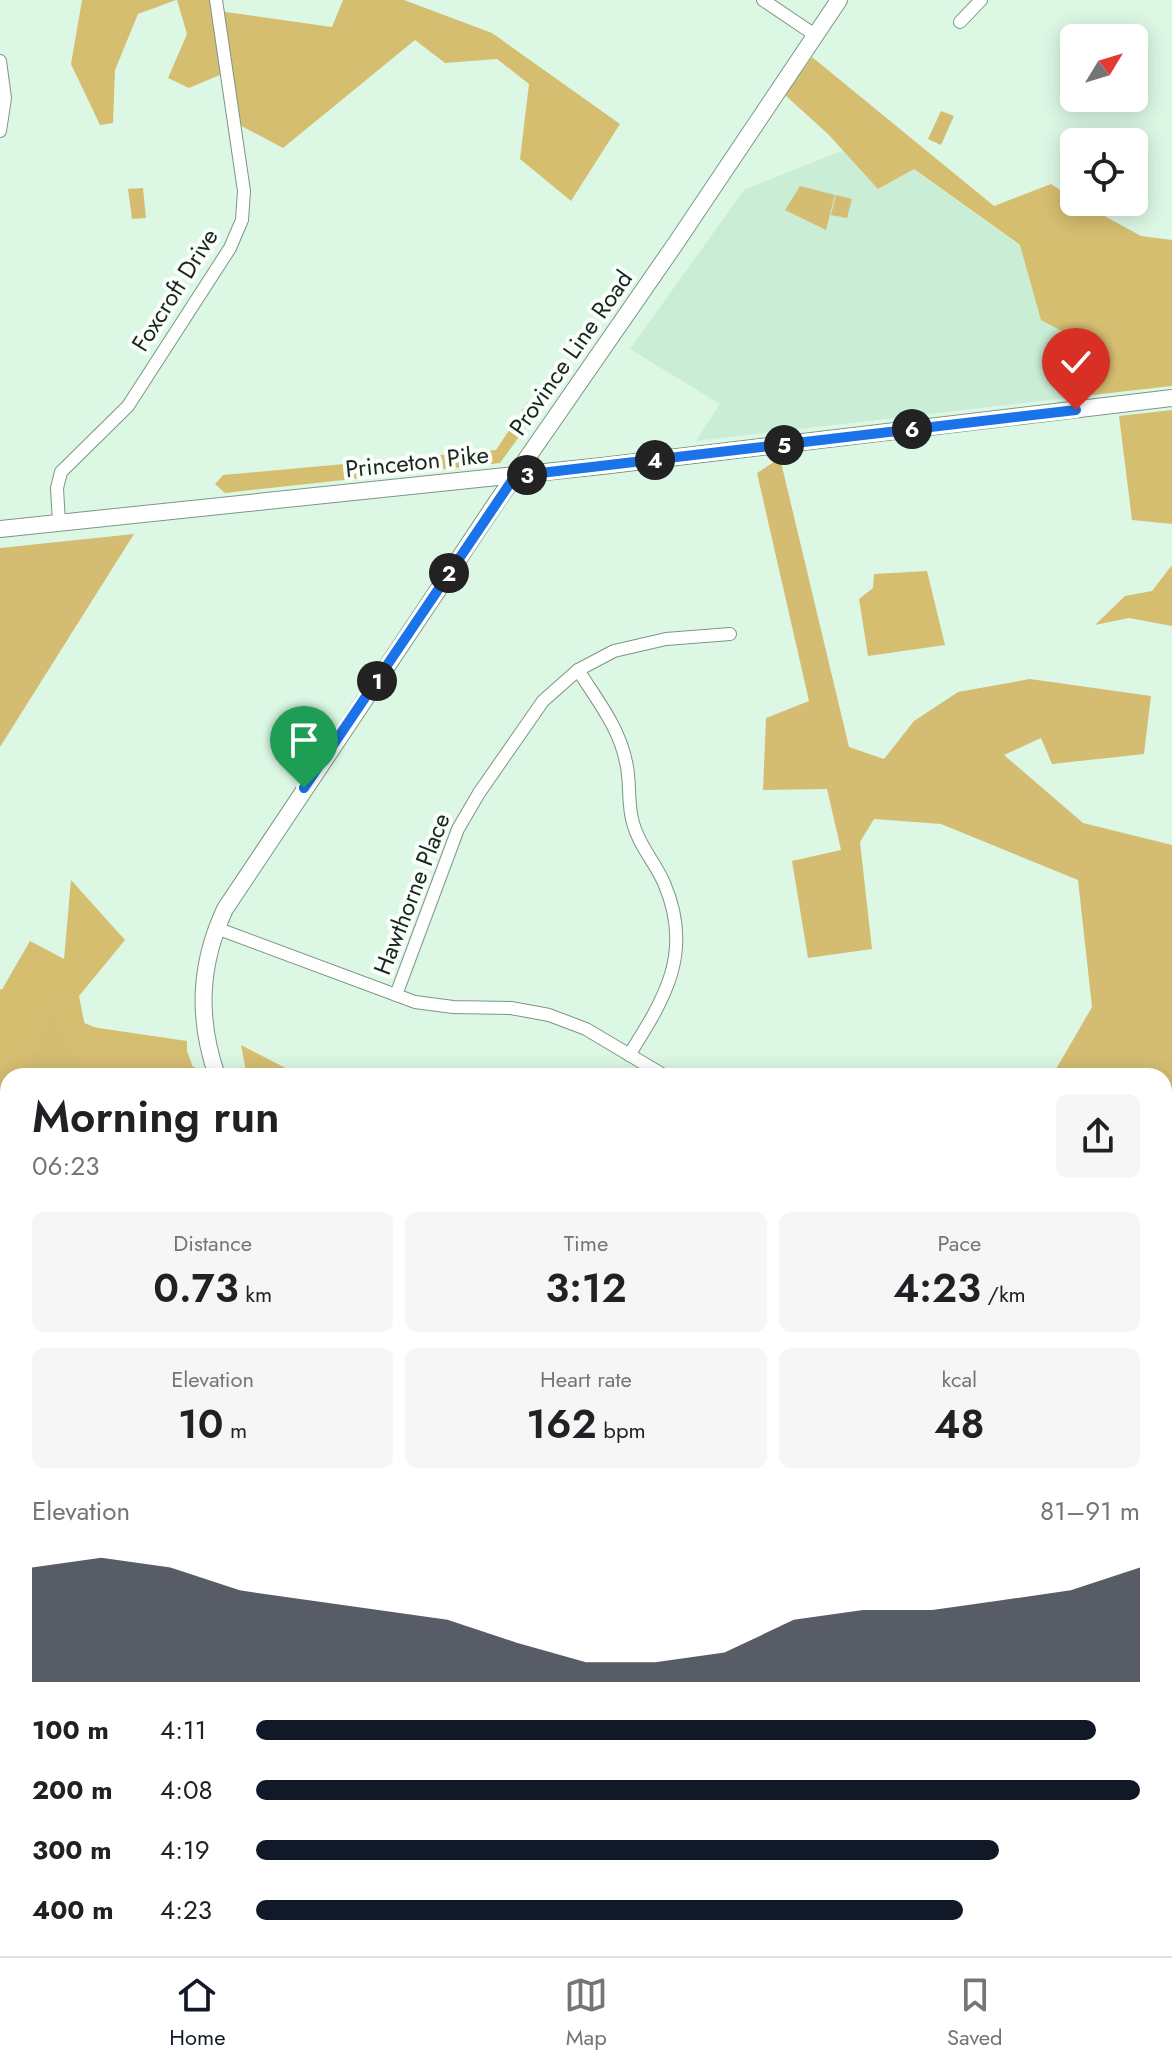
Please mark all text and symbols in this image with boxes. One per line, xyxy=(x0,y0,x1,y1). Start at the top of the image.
north arrow xyxy=(1060,24,1148,112)
map controls xyxy=(1060,24,1148,216)
button: locate xyxy=(1060,128,1148,216)
street label: Foxcroft Drive xyxy=(123,221,226,358)
street label: Province Line Road xyxy=(500,263,641,442)
pin xyxy=(1042,328,1110,410)
icon: check xyxy=(1054,340,1098,384)
pin: 6 xyxy=(892,409,932,449)
text: 6 xyxy=(905,413,919,445)
pin: 5 xyxy=(764,425,804,465)
text: 5 xyxy=(777,429,791,461)
street label: Princeton Pike xyxy=(343,437,490,486)
pin: 4 xyxy=(635,440,675,480)
text: 4 xyxy=(647,444,663,476)
pin: 3 xyxy=(507,455,547,495)
text: 3 xyxy=(520,459,534,491)
pin: 2 xyxy=(429,553,469,593)
text: 2 xyxy=(442,557,456,589)
pin: 1 xyxy=(357,661,397,701)
text: 1 xyxy=(371,665,383,697)
pin xyxy=(270,706,338,788)
icon: arrive xyxy=(282,718,326,762)
street label: Hawthorne Place xyxy=(365,808,458,980)
text: Morning run xyxy=(32,1085,280,1149)
button: share xyxy=(1056,1094,1140,1178)
text: 06:23 xyxy=(32,1147,99,1185)
text: Distance xyxy=(173,1227,252,1259)
text: Time xyxy=(564,1227,608,1259)
text: Pace xyxy=(937,1227,981,1259)
text: 0.73 xyxy=(153,1259,239,1317)
text: 3:12 xyxy=(545,1259,627,1317)
text: 4:23 xyxy=(893,1259,981,1317)
text: km xyxy=(239,1278,272,1310)
text: /km xyxy=(981,1278,1026,1310)
text: Elevation xyxy=(171,1363,254,1395)
text: Heart rate xyxy=(540,1363,632,1395)
text: kcal xyxy=(942,1363,977,1395)
text: 10 xyxy=(178,1395,223,1453)
text: 162 xyxy=(526,1395,597,1453)
text: 48 xyxy=(934,1395,985,1453)
text: m xyxy=(223,1414,247,1446)
text: bpm xyxy=(597,1414,646,1446)
text: Elevation xyxy=(32,1492,130,1530)
text: 81–91 m xyxy=(1040,1492,1140,1530)
text: 100 m xyxy=(32,1711,109,1749)
text: 4:11 xyxy=(160,1711,206,1749)
text: 200 m xyxy=(32,1771,113,1809)
text: 4:08 xyxy=(160,1771,213,1809)
text: 300 m xyxy=(32,1831,112,1869)
text: 4:19 xyxy=(160,1831,210,1869)
text: 400 m xyxy=(32,1891,114,1929)
text: 4:23 xyxy=(160,1891,212,1929)
tab: Home xyxy=(169,1973,226,2053)
tab: Map xyxy=(564,1973,608,2053)
tab: Saved xyxy=(947,1973,1003,2053)

